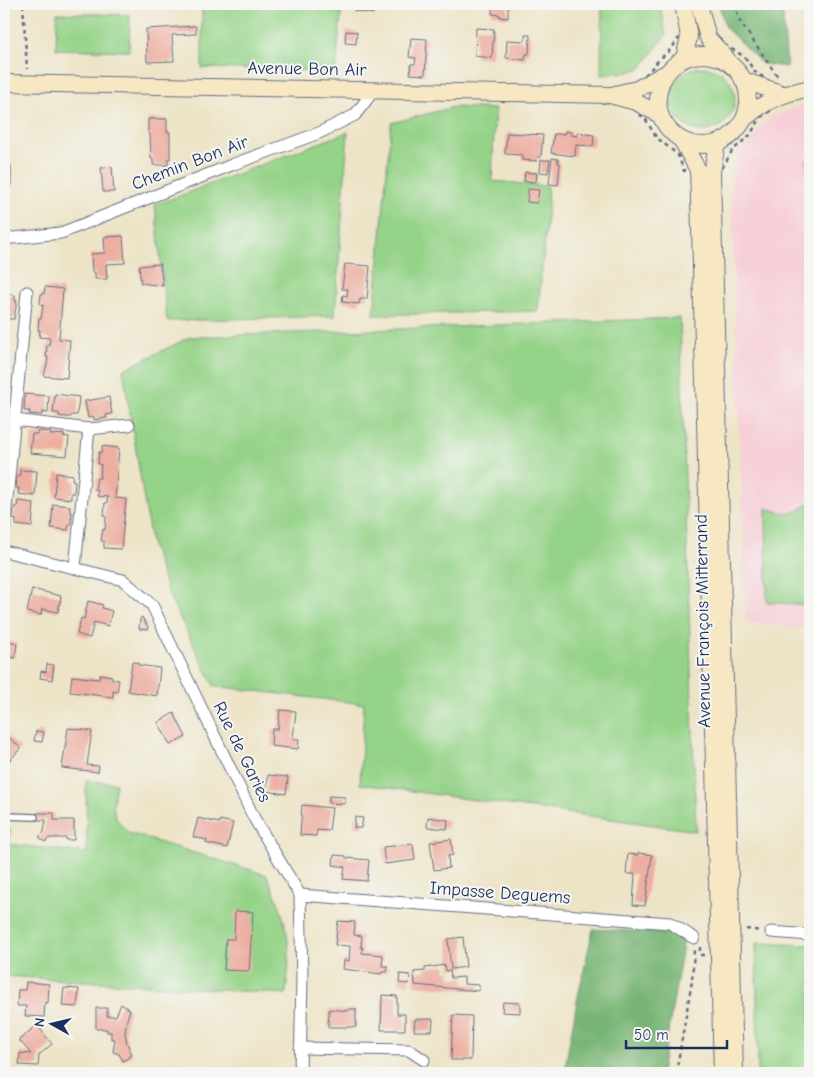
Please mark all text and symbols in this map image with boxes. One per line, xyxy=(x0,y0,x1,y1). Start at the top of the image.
street label: Avenue Bon Air xyxy=(247,57,368,81)
street label: Chemin Bon Air xyxy=(129,131,252,195)
street label: Avenue François Mitterrand xyxy=(691,514,715,728)
street label: Rue de Garies xyxy=(209,698,275,806)
street label: Impasse Deguems xyxy=(429,878,571,908)
north arrow xyxy=(28,1000,78,1050)
text: N xyxy=(31,1017,49,1028)
scale bar xyxy=(626,1017,728,1049)
text: 50 m xyxy=(634,1026,669,1044)

